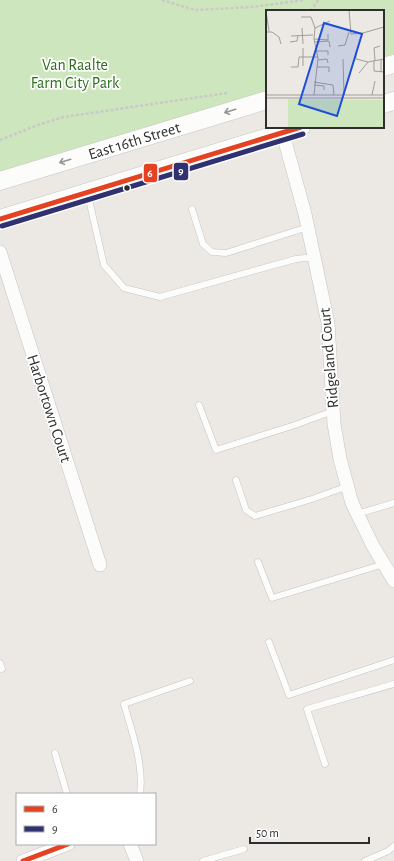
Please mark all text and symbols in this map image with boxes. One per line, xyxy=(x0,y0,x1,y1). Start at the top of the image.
inset map xyxy=(266,10,384,128)
park label: Van Raalte Farm City Park xyxy=(31,57,120,92)
one-way arrow xyxy=(223,108,236,115)
street label: East 16th Street xyxy=(86,119,182,163)
one-way arrow xyxy=(59,158,72,165)
line badge: 9 xyxy=(173,162,189,181)
line badge: 6 xyxy=(143,163,158,183)
text: 9 xyxy=(178,166,184,177)
text: 6 xyxy=(147,168,153,179)
unlabelled marker xyxy=(122,183,132,193)
street label: Ridgeland Court xyxy=(317,307,341,409)
street label: Harbortown Court xyxy=(24,352,74,464)
legend xyxy=(16,793,156,845)
text: 6 xyxy=(52,803,58,815)
scale bar xyxy=(250,819,369,845)
text: 9 xyxy=(52,823,58,835)
text: 50 m xyxy=(256,827,279,839)

